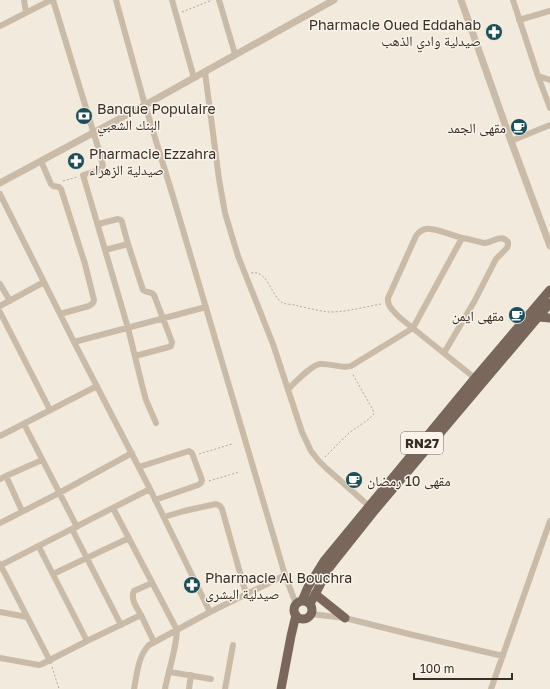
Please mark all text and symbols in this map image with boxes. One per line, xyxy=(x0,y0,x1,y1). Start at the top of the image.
place label: Pharmacie Oued Eddahab صيدلية وادي الذهب xyxy=(309,16,481,52)
pharmacy icon: Pharmacie Oued Eddahab صيدلية وادي الذهب xyxy=(484,22,504,42)
place label: Banque Populaire البنك الشعبي xyxy=(97,100,216,136)
bank icon: Banque Populaire البنك الشعبي xyxy=(74,106,94,126)
cafe icon: مقهى الجمد xyxy=(509,117,529,137)
place label: مقهى الجمد xyxy=(448,119,506,137)
place label: Pharmacie Ezzahra صيدلية الزهراء xyxy=(89,145,216,179)
pharmacy icon: Pharmacie Ezzahra صيدلية الزهراء xyxy=(66,151,86,171)
cafe icon: مقهى ايمن xyxy=(507,305,527,325)
place label: مقهى ايمن xyxy=(452,307,504,325)
road number: RN27 xyxy=(401,432,443,454)
cafe icon: مقهى 10 رمضان xyxy=(344,470,364,490)
place label: مقهى 10 رمضان xyxy=(367,472,451,490)
place label: Pharmacie Al Bouchra صيدلية البشرى xyxy=(205,569,352,603)
pharmacy icon: Pharmacie Al Bouchra صيدلية البشرى xyxy=(182,575,202,595)
scale bar xyxy=(414,655,512,681)
text: 100 m xyxy=(420,661,454,676)

